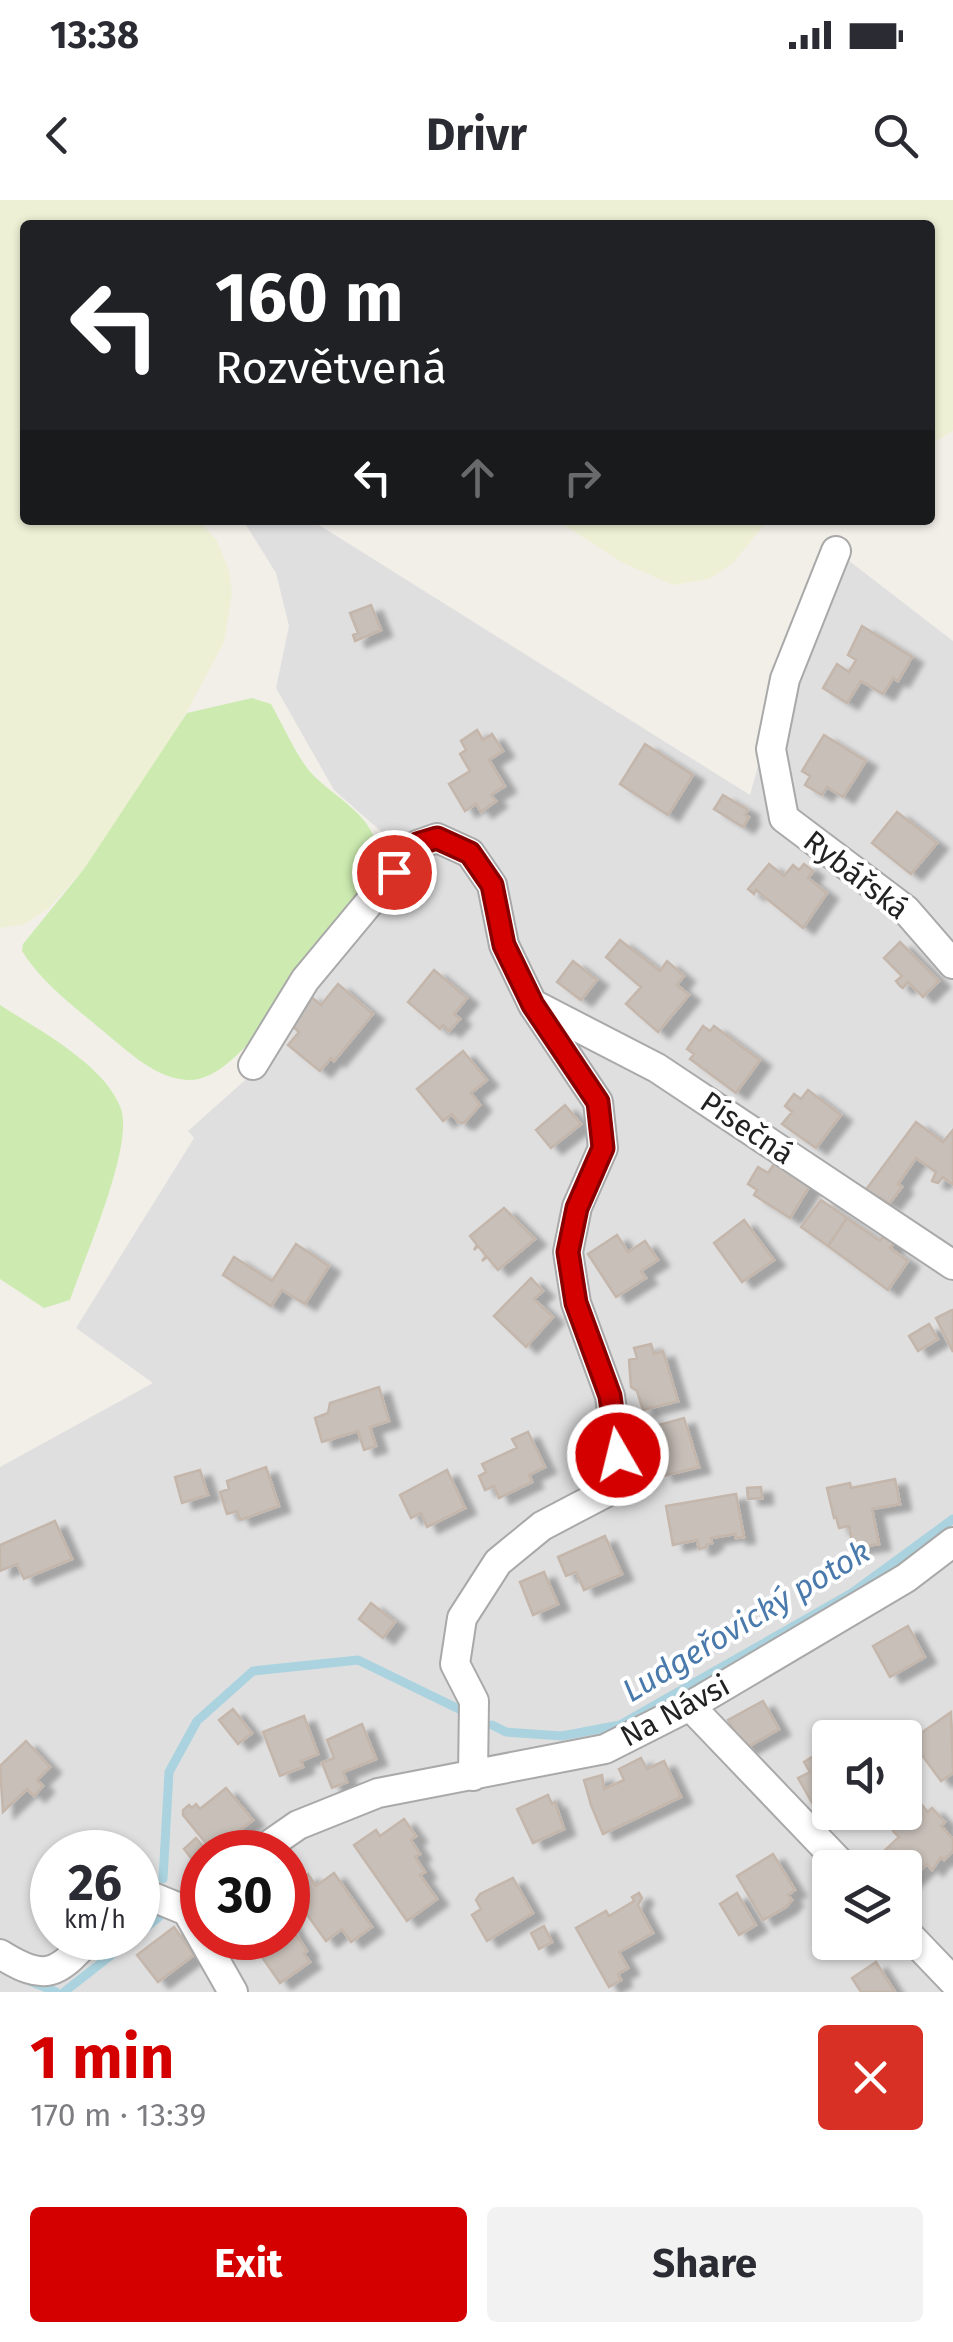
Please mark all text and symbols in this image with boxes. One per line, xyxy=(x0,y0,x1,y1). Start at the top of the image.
text: 13:38 xyxy=(50,12,139,58)
icon: back xyxy=(30,108,85,163)
text: Drivr xyxy=(426,108,527,162)
icon: search xyxy=(868,108,923,163)
text: 160 m xyxy=(215,256,404,340)
icon: left xyxy=(50,260,180,390)
text: Rozvětvená xyxy=(215,341,447,395)
icon: left xyxy=(345,450,400,505)
icon: ahead xyxy=(450,450,505,505)
icon: right xyxy=(555,450,610,505)
street label: Rybářská xyxy=(796,823,916,927)
pin xyxy=(352,830,437,915)
icon: arrive xyxy=(367,845,422,900)
street label: Písečná xyxy=(694,1084,800,1172)
position arrow xyxy=(566,1403,670,1507)
water label: Ludgeřovický potok xyxy=(615,1532,877,1710)
street label: Na Návsi xyxy=(614,1667,736,1755)
map controls xyxy=(812,1720,922,1960)
button: sound xyxy=(812,1720,922,1830)
speed limit sign: 30 xyxy=(180,1830,310,1960)
button: layers xyxy=(812,1850,922,1960)
text: 26 xyxy=(68,1853,122,1913)
text: km/h xyxy=(64,1905,126,1935)
text: 1 min xyxy=(30,2022,174,2094)
button: close xyxy=(818,2025,923,2130)
text: 170 m · 13:39 xyxy=(30,2096,206,2134)
button: Exit xyxy=(30,2207,467,2322)
button: Share xyxy=(487,2207,923,2322)

